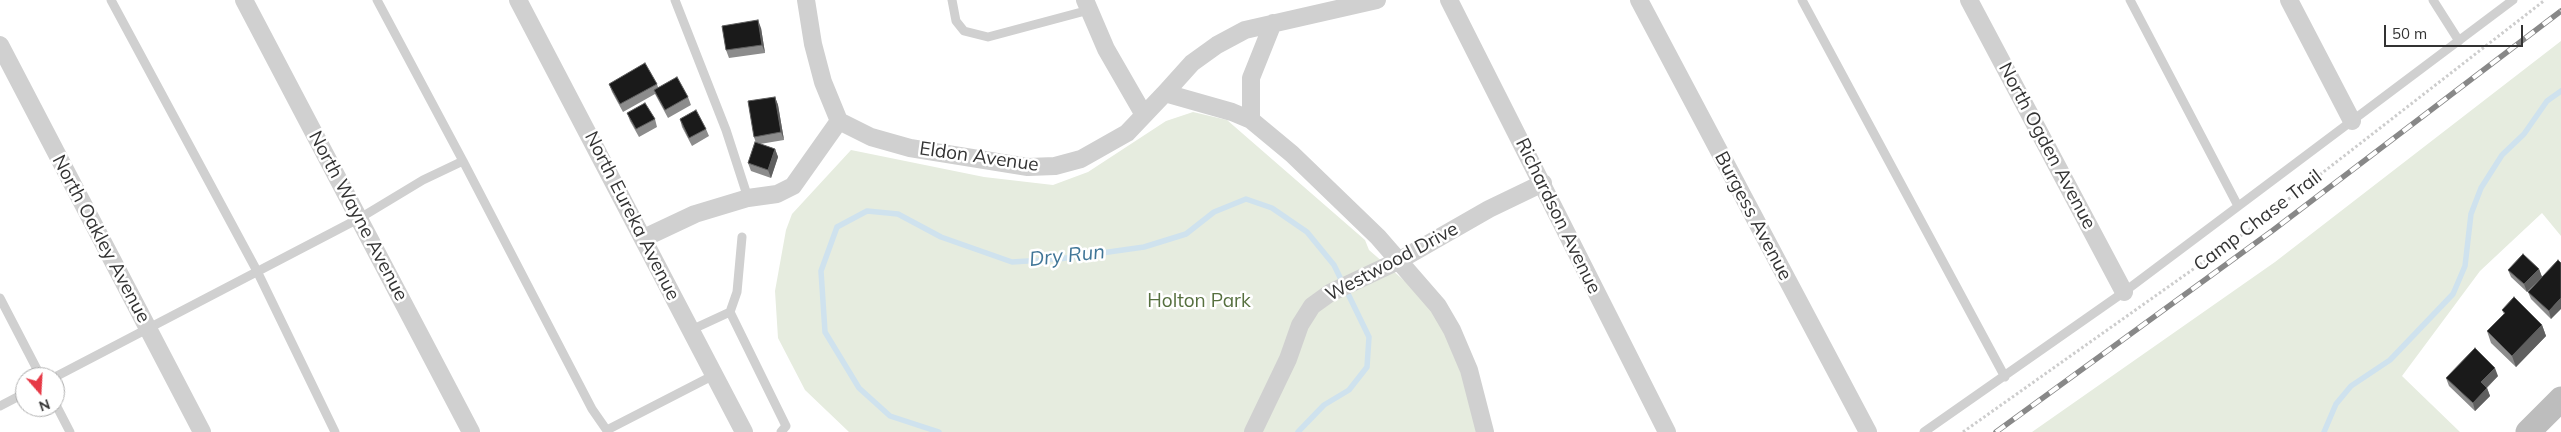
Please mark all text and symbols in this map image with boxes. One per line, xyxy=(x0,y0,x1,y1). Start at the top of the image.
scale bar xyxy=(2386,15,2525,47)
text: 50 m xyxy=(2392,24,2427,43)
street label: North Ogden Avenue xyxy=(1993,59,2101,233)
street label: North Wayne Avenue xyxy=(304,127,412,305)
street label: North Eureka Avenue xyxy=(579,128,685,304)
street label: Richardson Avenue xyxy=(1510,134,1606,298)
street label: Eldon Avenue xyxy=(918,137,1040,177)
street label: Burgess Avenue xyxy=(1709,148,1797,284)
street label: North Oakley Avenue xyxy=(47,151,155,327)
street label: Camp Chase Trail xyxy=(2189,165,2327,277)
street label: Westwood Drive xyxy=(1322,217,1462,307)
water label: Dry Run xyxy=(1028,240,1106,272)
park label: Holton Park xyxy=(1147,290,1251,312)
north arrow xyxy=(15,367,65,417)
text: N xyxy=(37,395,52,415)

